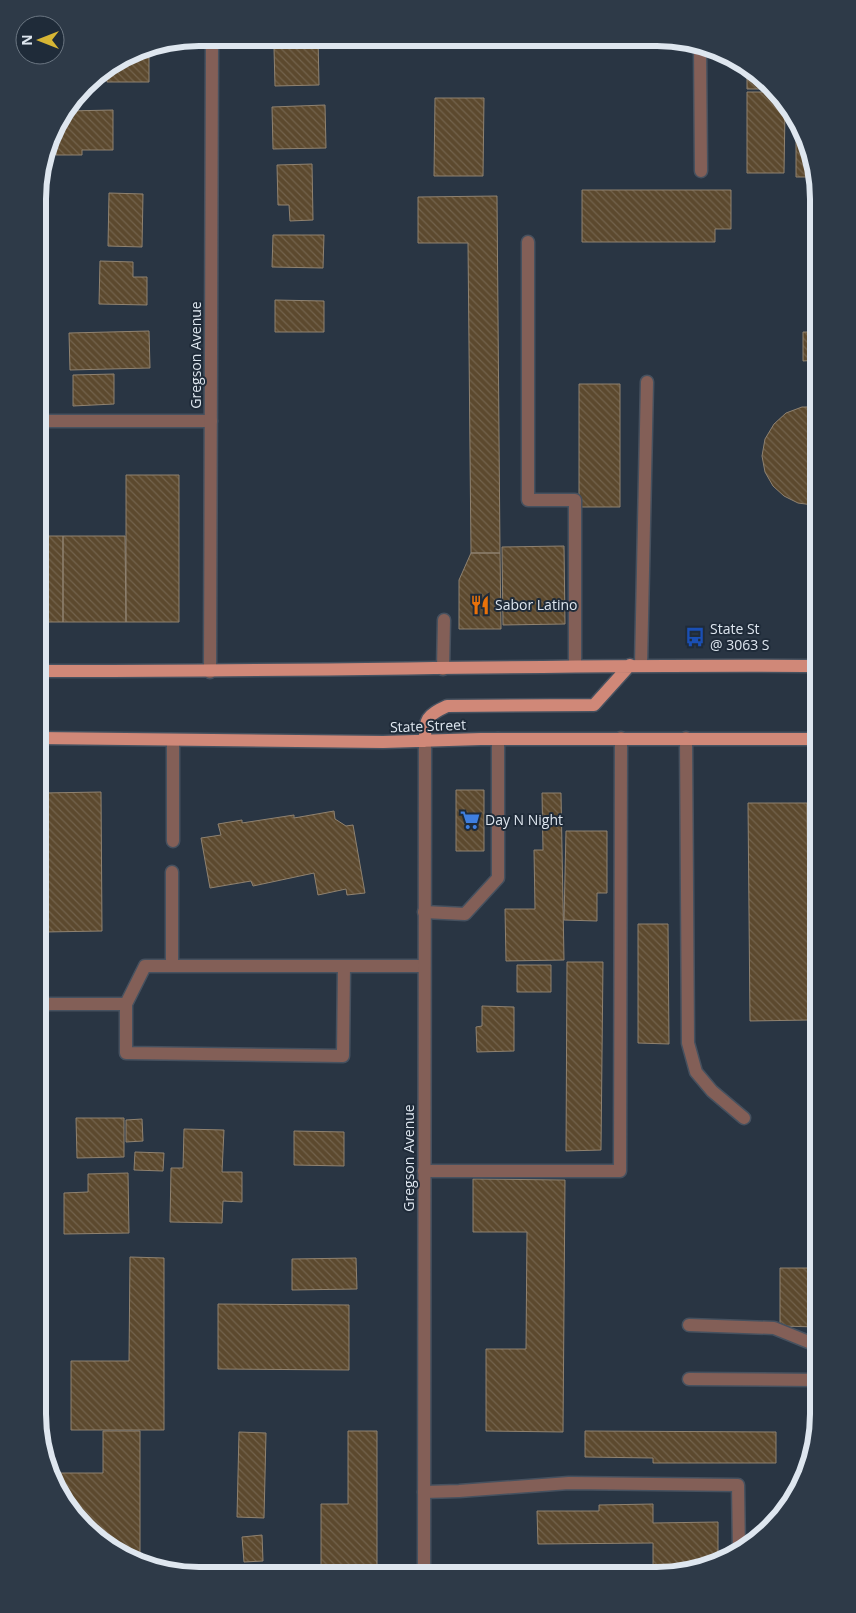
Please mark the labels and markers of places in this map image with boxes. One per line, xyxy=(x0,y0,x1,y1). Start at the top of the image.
restaurant icon: Sabor Latino xyxy=(469,594,491,616)
place label: Sabor Latino xyxy=(495,595,577,614)
place label: State St @ 3063 S xyxy=(710,619,770,654)
bus stop icon: State St @ 3063 S xyxy=(684,626,706,648)
supermarket icon: Day N Night xyxy=(459,809,481,831)
place label: Day N Night xyxy=(485,810,563,829)

